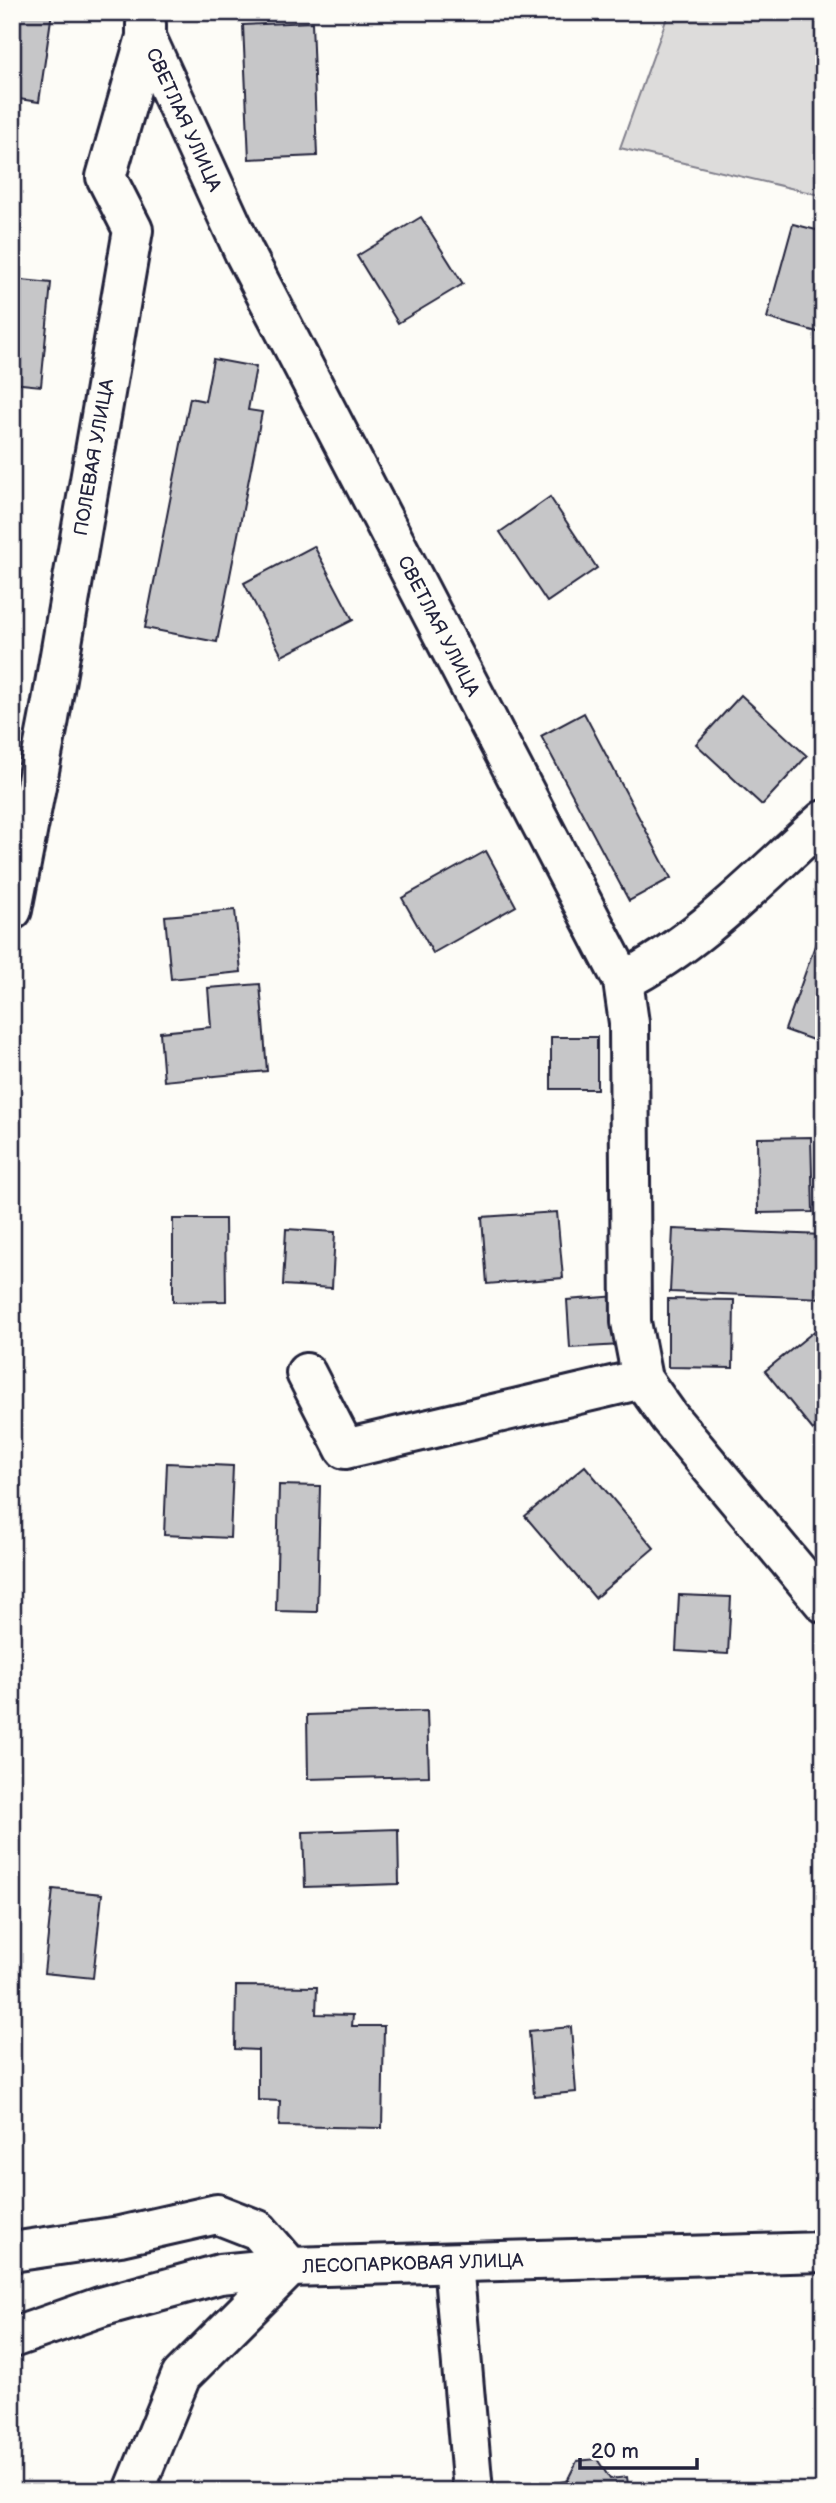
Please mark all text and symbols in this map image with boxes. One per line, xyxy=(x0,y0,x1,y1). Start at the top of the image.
street label: СВЕТЛАЯ УЛИЦА xyxy=(141,44,227,196)
street label: ПОЛЕВАЯ УЛИЦА xyxy=(69,377,119,538)
street label: СВЕТЛАЯ УЛИЦА xyxy=(393,552,485,701)
street label: ЛЕСОПАРКОВАЯ УЛИЦА xyxy=(301,2249,524,2278)
scale bar xyxy=(580,2426,698,2470)
text: 20 m xyxy=(591,2439,639,2464)

